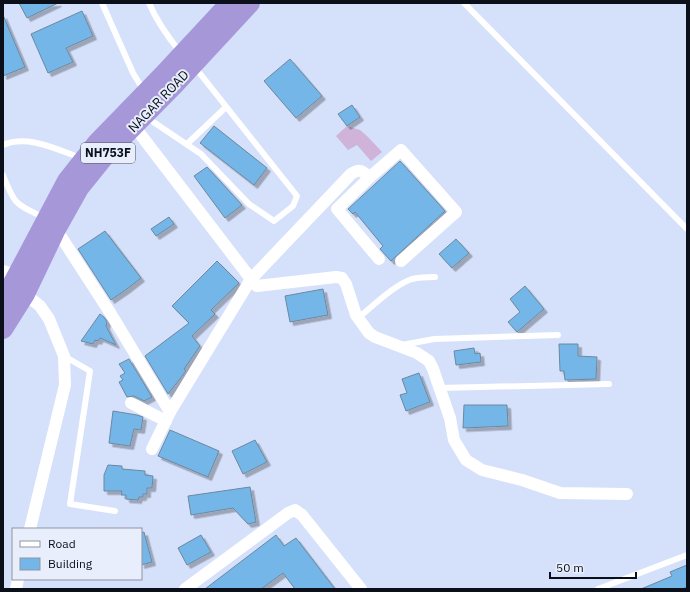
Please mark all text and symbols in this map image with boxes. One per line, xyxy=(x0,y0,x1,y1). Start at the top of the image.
street label: NAGAR ROAD xyxy=(124,67,192,136)
road number: NH753F xyxy=(81,143,135,163)
legend xyxy=(12,528,142,580)
text: Road xyxy=(48,536,76,551)
scale bar xyxy=(550,554,636,580)
text: Building xyxy=(48,556,93,571)
text: 50 m xyxy=(556,560,584,575)

